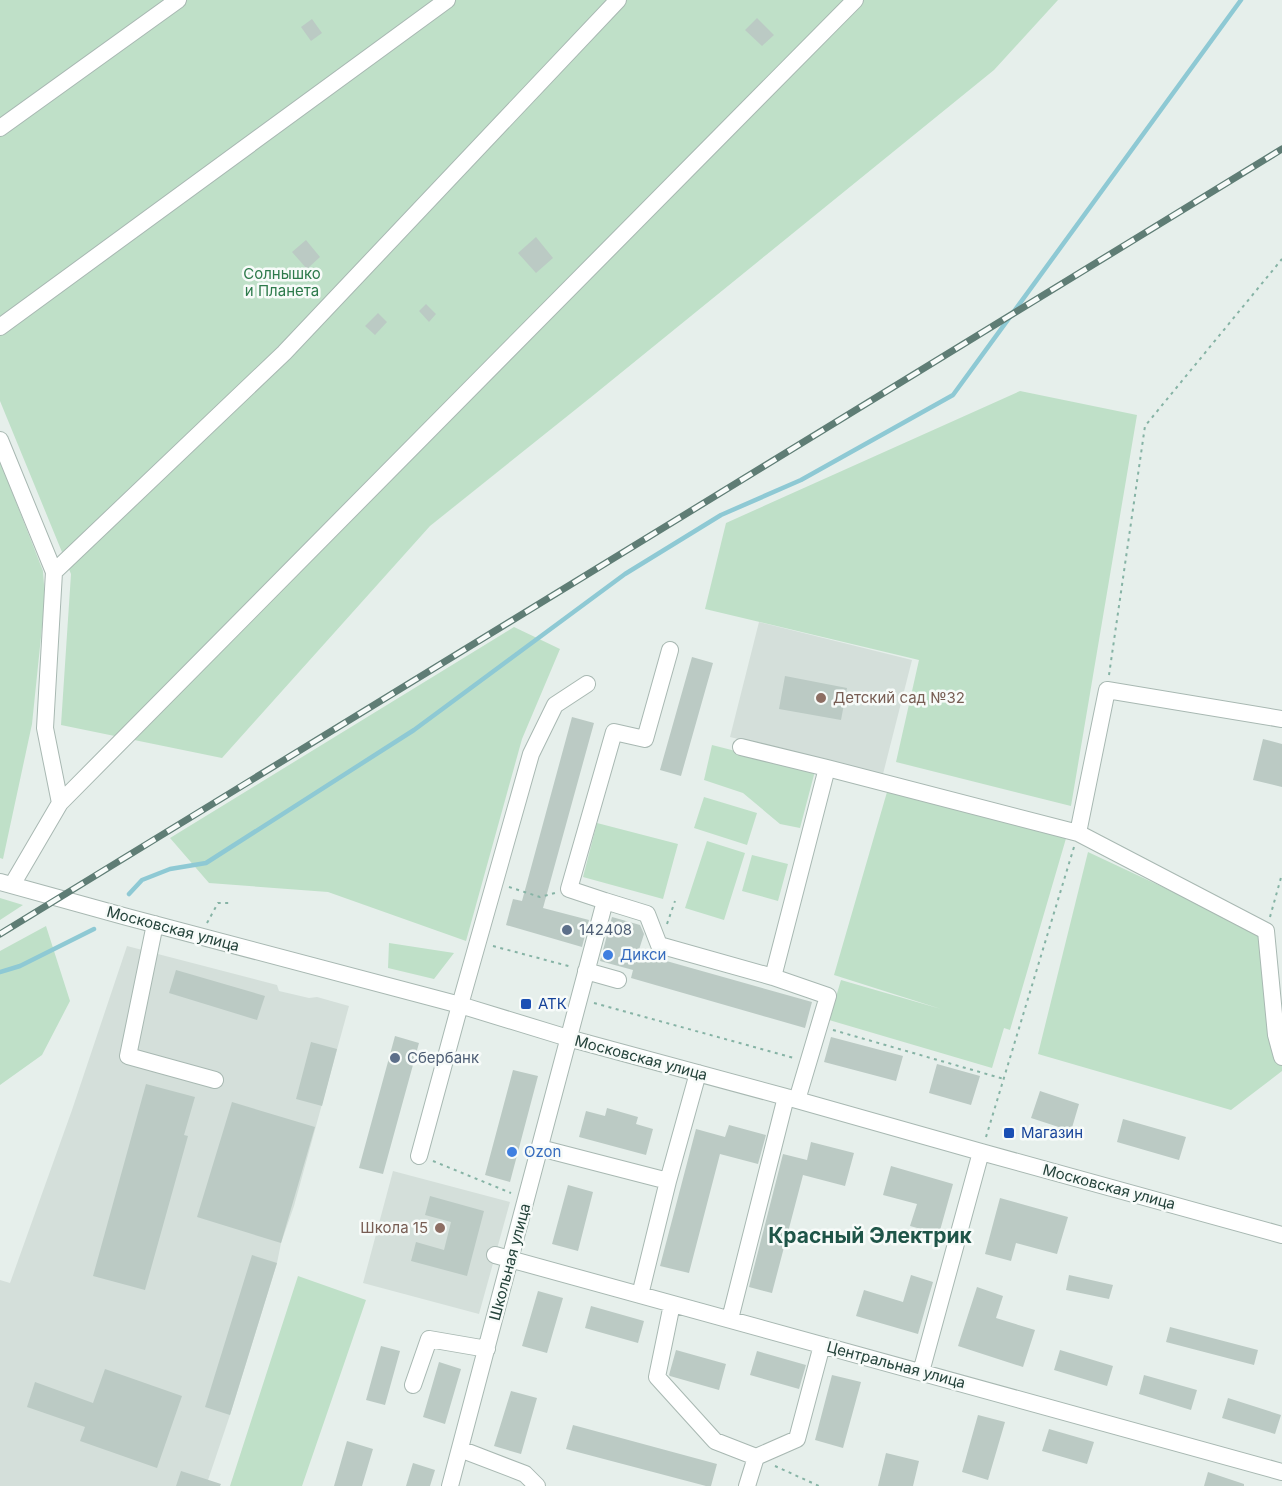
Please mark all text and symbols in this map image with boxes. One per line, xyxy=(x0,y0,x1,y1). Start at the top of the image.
park label: Солнышко и Планета xyxy=(243,264,321,300)
place label: Детский сад №32 xyxy=(833,688,965,707)
marker: Детский сад №32 xyxy=(814,691,828,705)
street label: Московская улица xyxy=(105,902,242,955)
place label: 142408 xyxy=(579,920,632,939)
marker: 142408 xyxy=(560,923,574,937)
place label: Дикси xyxy=(620,945,666,964)
marker: Дикси xyxy=(601,948,615,962)
place label: АТК xyxy=(538,994,567,1013)
marker: АТК xyxy=(519,997,533,1011)
street label: Московская улица xyxy=(573,1031,710,1084)
place label: Сбербанк xyxy=(407,1048,479,1067)
marker: Сбербанк xyxy=(388,1051,402,1065)
place label: Магазин xyxy=(1021,1123,1083,1142)
marker: Магазин xyxy=(1002,1126,1016,1140)
place label: Ozon xyxy=(524,1142,561,1161)
marker: Ozon xyxy=(505,1145,519,1159)
street label: Московская улица xyxy=(1041,1160,1178,1213)
street label: Школьная улица xyxy=(485,1201,534,1323)
place label: Школа 15 xyxy=(360,1218,428,1237)
marker: Школа 15 xyxy=(433,1221,447,1235)
district label: Красный Электрик xyxy=(768,1223,973,1248)
street label: Центральная улица xyxy=(825,1337,968,1392)

